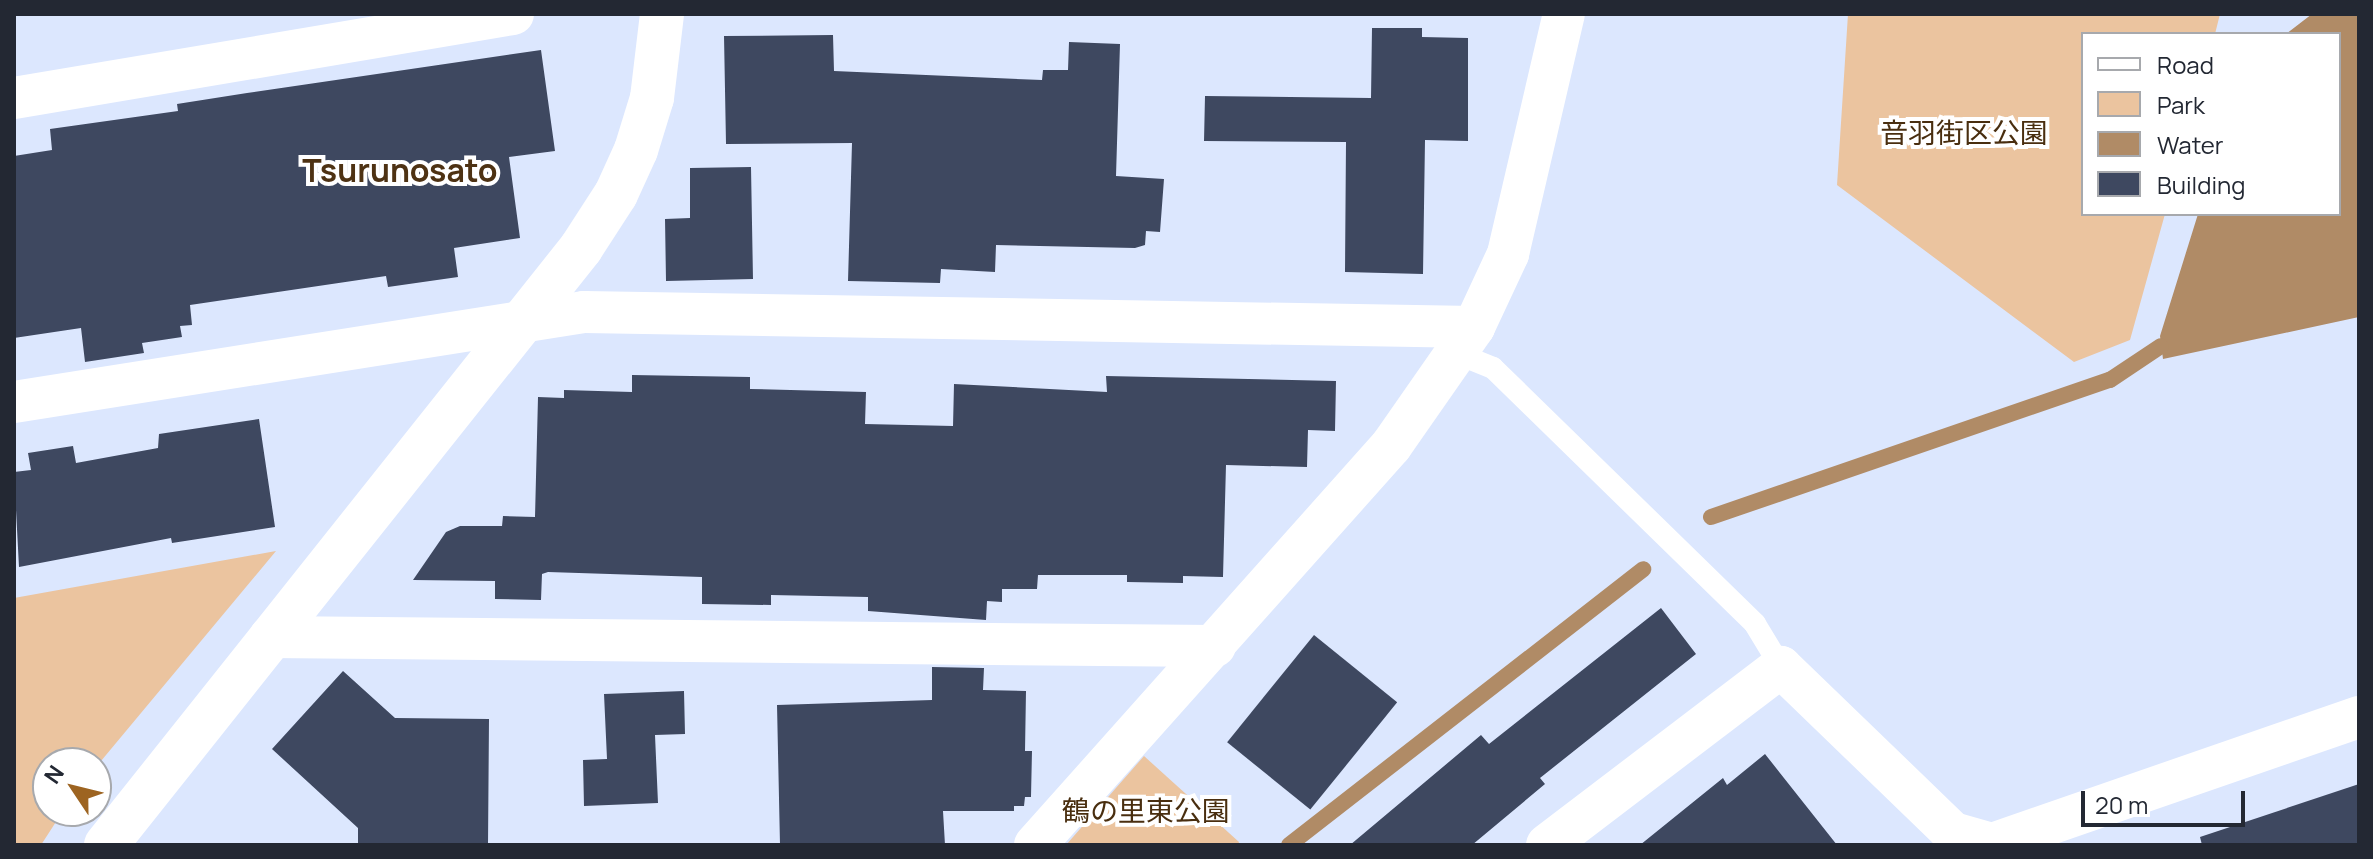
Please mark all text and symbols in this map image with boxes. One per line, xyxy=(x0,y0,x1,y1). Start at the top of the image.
legend xyxy=(2081,32,2341,216)
text: Road xyxy=(2157,48,2214,81)
text: Park xyxy=(2157,88,2205,121)
park label: 音羽街区公園 xyxy=(1880,115,2048,149)
text: Water xyxy=(2157,128,2224,161)
district label: Tsurunosato xyxy=(302,151,498,189)
text: Building xyxy=(2157,168,2245,201)
north arrow xyxy=(32,747,112,827)
text: N xyxy=(37,759,71,789)
scale bar xyxy=(2085,775,2249,825)
text: 20 m xyxy=(2095,788,2148,821)
park label: 鶴の里東公園 xyxy=(1062,793,1230,827)

